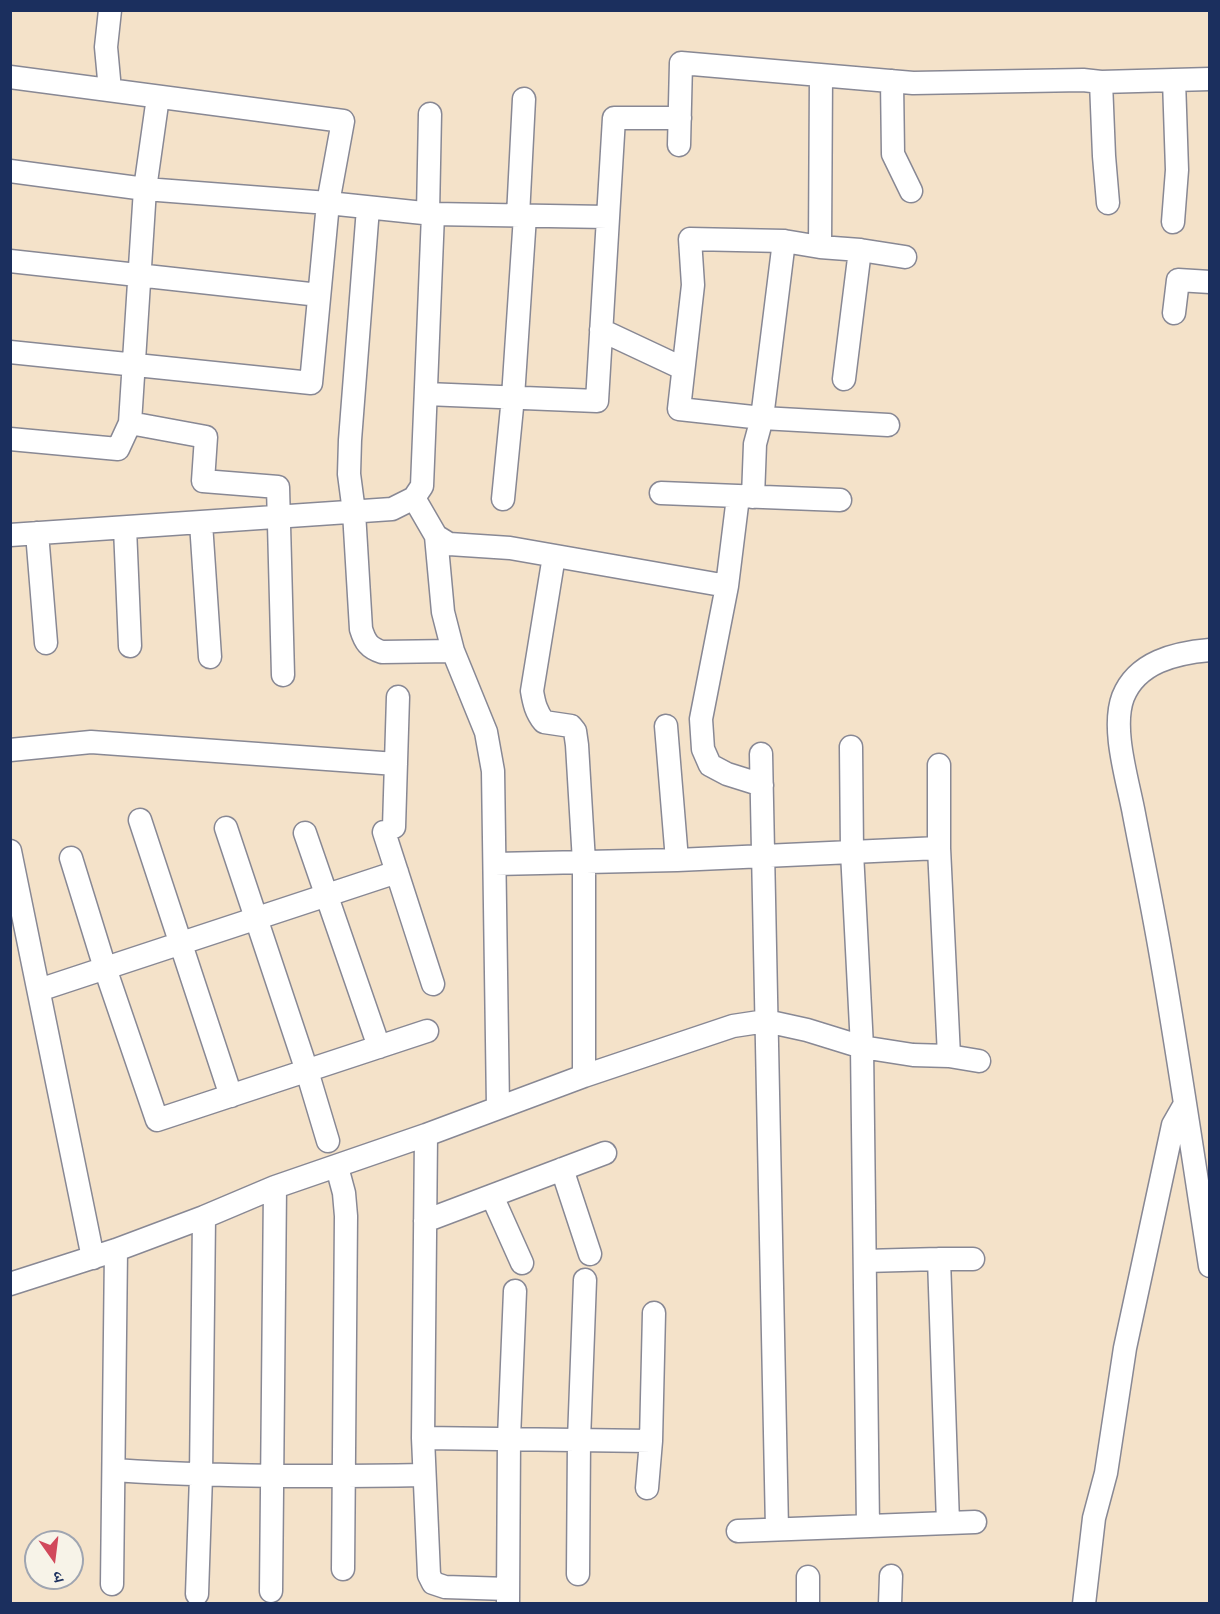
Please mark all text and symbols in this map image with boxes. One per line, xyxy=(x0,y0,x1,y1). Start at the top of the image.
north arrow xyxy=(24,1530,84,1590)
text: उ xyxy=(52,1567,64,1584)

